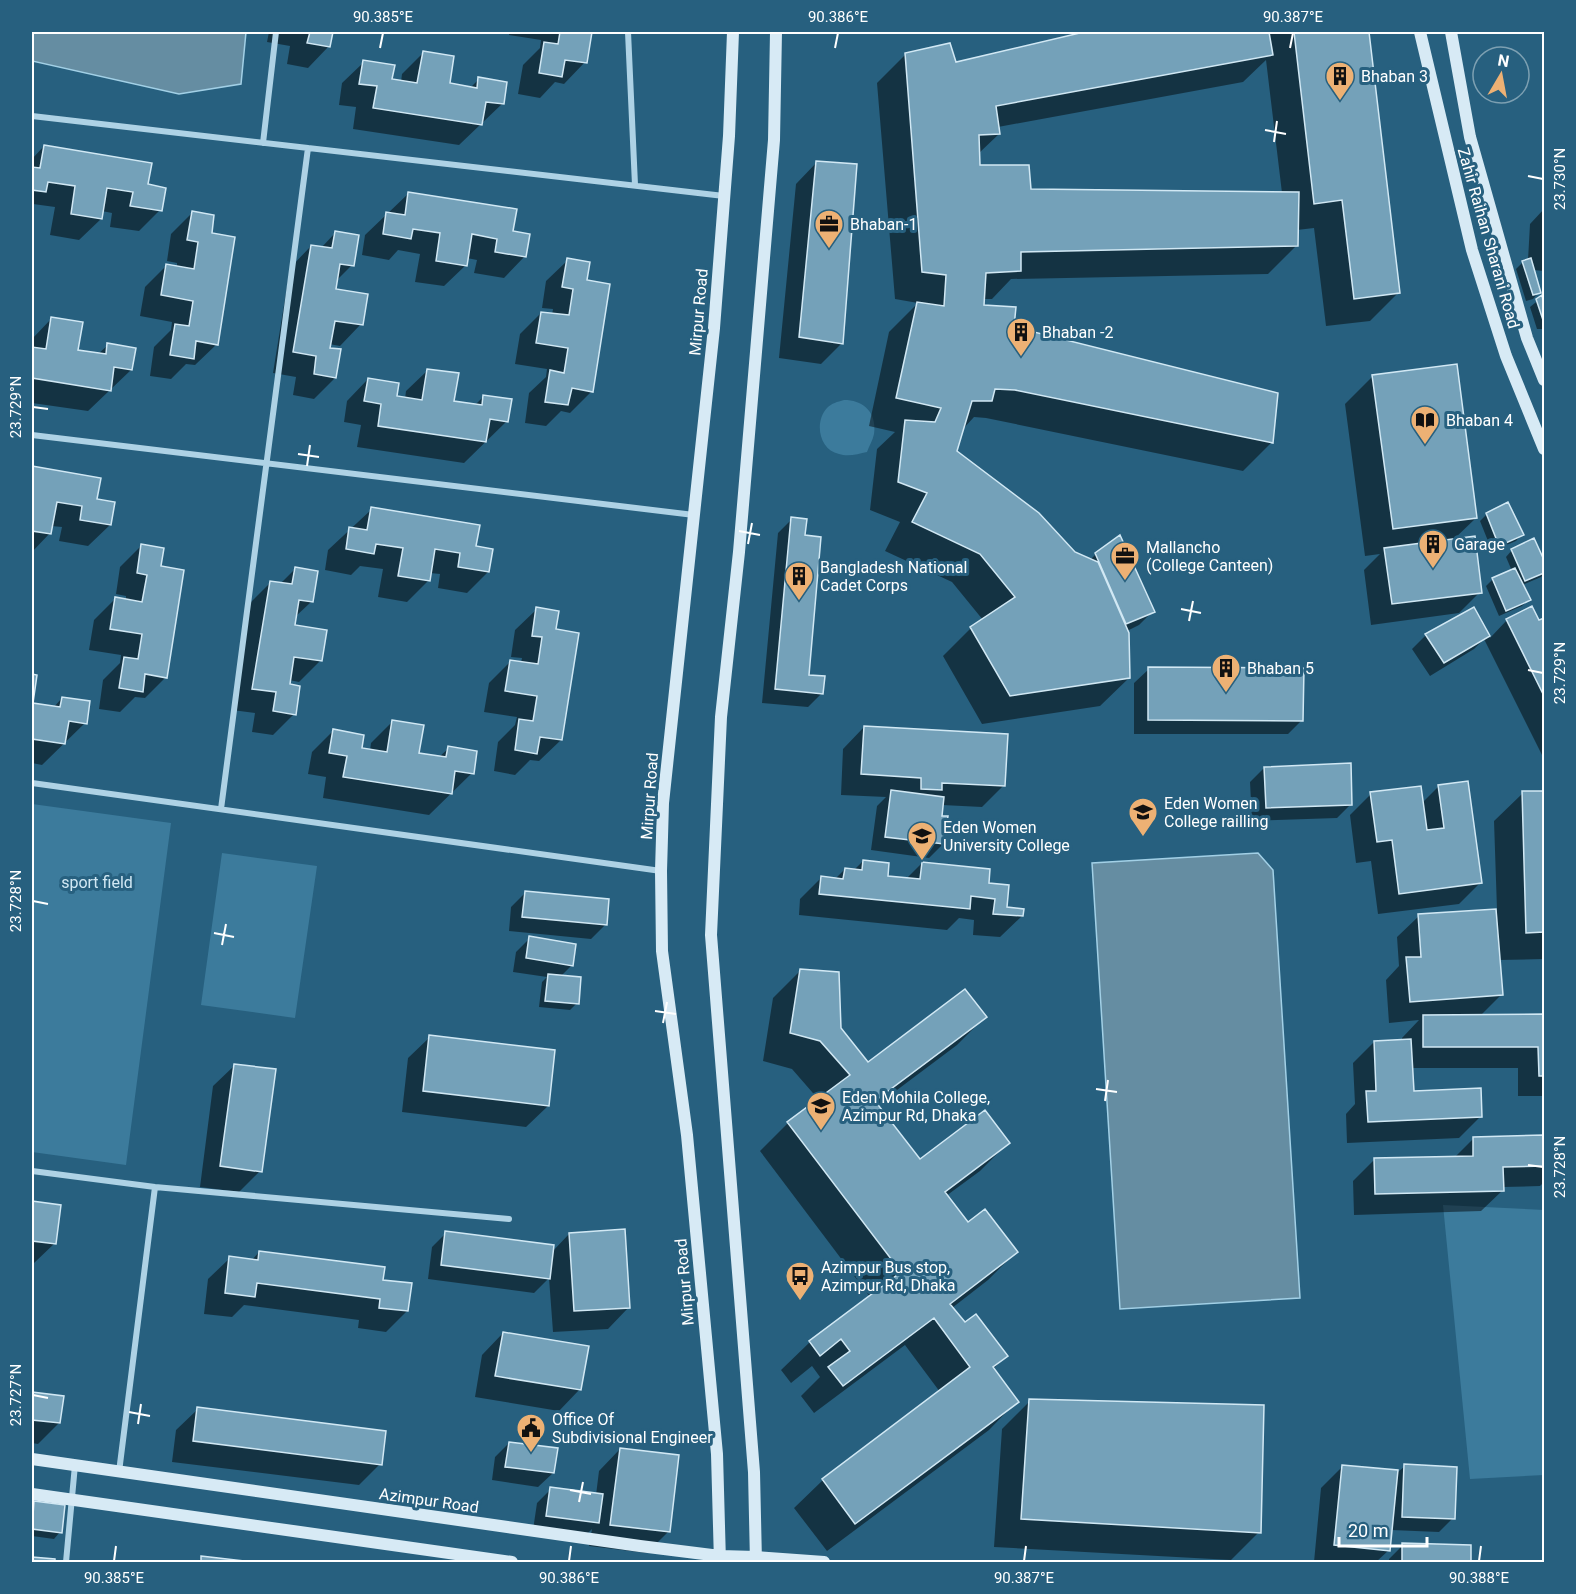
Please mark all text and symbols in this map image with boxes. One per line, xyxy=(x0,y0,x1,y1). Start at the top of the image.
text: 90.385°E xyxy=(353,8,414,26)
text: 90.386°E xyxy=(808,8,869,26)
text: 90.387°E xyxy=(1263,8,1324,26)
north arrow xyxy=(1471,45,1531,105)
text: N xyxy=(1496,50,1511,71)
building icon: Bhaban 3 xyxy=(1324,60,1356,102)
place label: Bhaban 3 xyxy=(1361,67,1428,86)
street label: Zahir Raihan Sharani Road xyxy=(1454,145,1523,331)
text: 23.730°N xyxy=(1551,148,1569,210)
office icon: Bhaban-1 xyxy=(813,208,845,250)
place label: Bhaban-1 xyxy=(850,215,917,234)
street label: Mirpur Road xyxy=(685,268,712,356)
building icon: Bhaban -2 xyxy=(1005,316,1037,358)
place label: Bhaban -2 xyxy=(1042,323,1113,342)
text: 23.729°N xyxy=(7,376,25,438)
library icon: Bhaban 4 xyxy=(1409,404,1441,446)
place label: Bhaban 4 xyxy=(1446,411,1513,430)
building icon: Garage xyxy=(1417,528,1449,570)
place label: Garage xyxy=(1454,535,1505,554)
place label: Mallancho (College Canteen) xyxy=(1146,538,1273,575)
office icon: Mallancho (College Canteen) xyxy=(1109,540,1141,582)
place label: Bangladesh National Cadet Corps xyxy=(820,558,967,595)
building icon: Bangladesh National Cadet Corps xyxy=(783,560,815,602)
text: 23.729°N xyxy=(1551,642,1569,704)
building icon: Bhaban 5 xyxy=(1210,652,1242,694)
place label: Bhaban 5 xyxy=(1247,659,1314,678)
street label: Mirpur Road xyxy=(637,752,662,840)
place label: Eden Women College railling xyxy=(1164,794,1268,831)
school or university icon: Eden Women College railling xyxy=(1127,796,1159,838)
place label: Eden Women University College xyxy=(943,818,1070,855)
school or university icon: Eden Women University College xyxy=(906,820,938,862)
text: 23.728°N xyxy=(7,870,25,932)
park label: sport field xyxy=(61,873,133,892)
place label: Eden Mohila College, Azimpur Rd, Dhaka xyxy=(842,1088,990,1125)
school or university icon: Eden Mohila College, Azimpur Rd, Dhaka xyxy=(805,1090,837,1132)
text: 23.728°N xyxy=(1551,1136,1569,1198)
street label: Mirpur Road xyxy=(671,1238,698,1326)
place label: Azimpur Bus stop, Azimpur Rd, Dhaka xyxy=(821,1258,955,1295)
bus stop icon: Azimpur Bus stop, Azimpur Rd, Dhaka xyxy=(784,1260,816,1302)
text: 23.727°N xyxy=(7,1364,25,1426)
place label: Office Of Subdivisional Engineer xyxy=(552,1410,713,1447)
public building icon: Office Of Subdivisional Engineer xyxy=(515,1412,547,1454)
street label: Azimpur Road xyxy=(378,1484,480,1517)
scale bar xyxy=(1339,1510,1428,1548)
text: 20 m xyxy=(1348,1520,1388,1541)
text: 90.385°E xyxy=(84,1569,145,1587)
text: 90.386°E xyxy=(539,1569,600,1587)
text: 90.387°E xyxy=(994,1569,1055,1587)
text: 90.388°E xyxy=(1449,1569,1510,1587)

